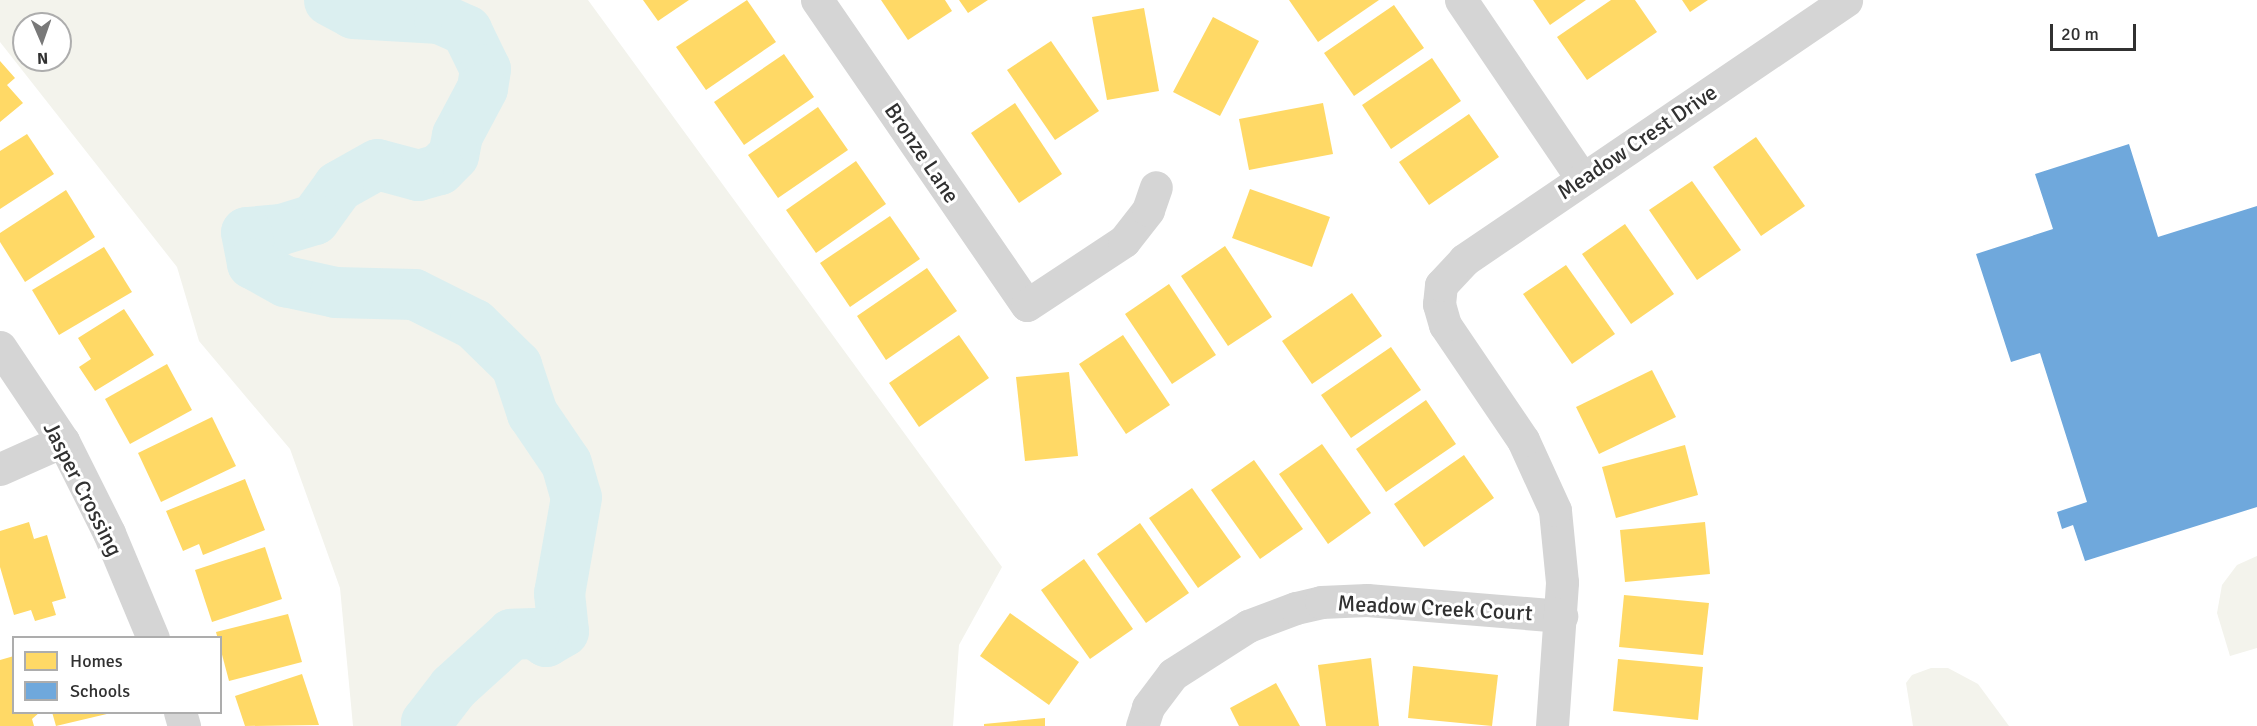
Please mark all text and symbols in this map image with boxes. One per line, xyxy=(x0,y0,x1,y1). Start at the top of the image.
north arrow xyxy=(12,12,72,72)
scale bar xyxy=(2053,12,2138,50)
text: 20 m xyxy=(2061,23,2099,45)
text: N xyxy=(37,48,48,68)
street label: Meadow Crest Drive xyxy=(1552,79,1722,205)
street label: Bronze Lane xyxy=(879,98,965,208)
street label: Jasper Crossing xyxy=(38,418,128,560)
street label: Meadow Creek Court xyxy=(1337,590,1533,626)
legend xyxy=(12,636,222,714)
text: Homes xyxy=(70,650,123,672)
text: Schools xyxy=(70,680,130,702)

